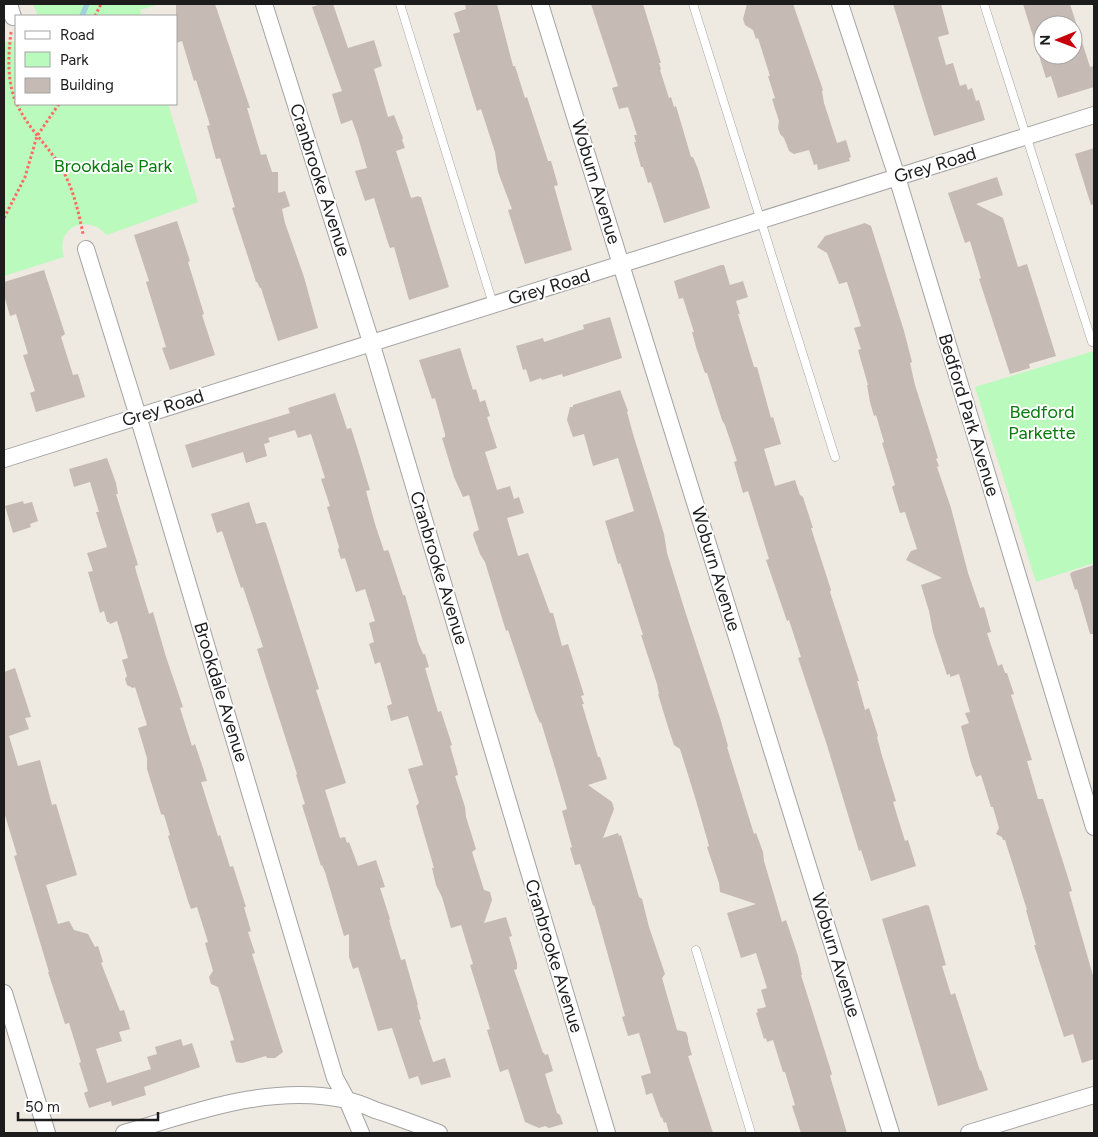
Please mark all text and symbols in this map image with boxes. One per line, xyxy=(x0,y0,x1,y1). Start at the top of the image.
legend xyxy=(15,15,178,105)
north arrow xyxy=(1033,15,1083,65)
text: Road xyxy=(60,26,95,44)
text: N xyxy=(1037,35,1054,46)
text: Park xyxy=(60,51,89,69)
text: Building xyxy=(60,76,114,94)
street label: Cranbrooke Avenue xyxy=(285,101,355,259)
street label: Woburn Avenue xyxy=(567,117,625,247)
street label: Grey Road xyxy=(891,142,979,188)
park label: Brookdale Park xyxy=(54,155,173,177)
street label: Grey Road xyxy=(505,264,593,310)
street label: Bedford Park Avenue xyxy=(934,331,1004,499)
street label: Grey Road xyxy=(119,384,207,432)
park label: Bedford Parkette xyxy=(1008,401,1076,444)
street label: Cranbrooke Avenue xyxy=(405,489,473,648)
street label: Woburn Avenue xyxy=(687,504,745,634)
street label: Brookdale Avenue xyxy=(189,619,253,765)
street label: Cranbrooke Avenue xyxy=(520,877,588,1036)
street label: Woburn Avenue xyxy=(807,890,865,1020)
scale bar xyxy=(18,1090,158,1122)
text: 50 m xyxy=(25,1098,60,1116)

